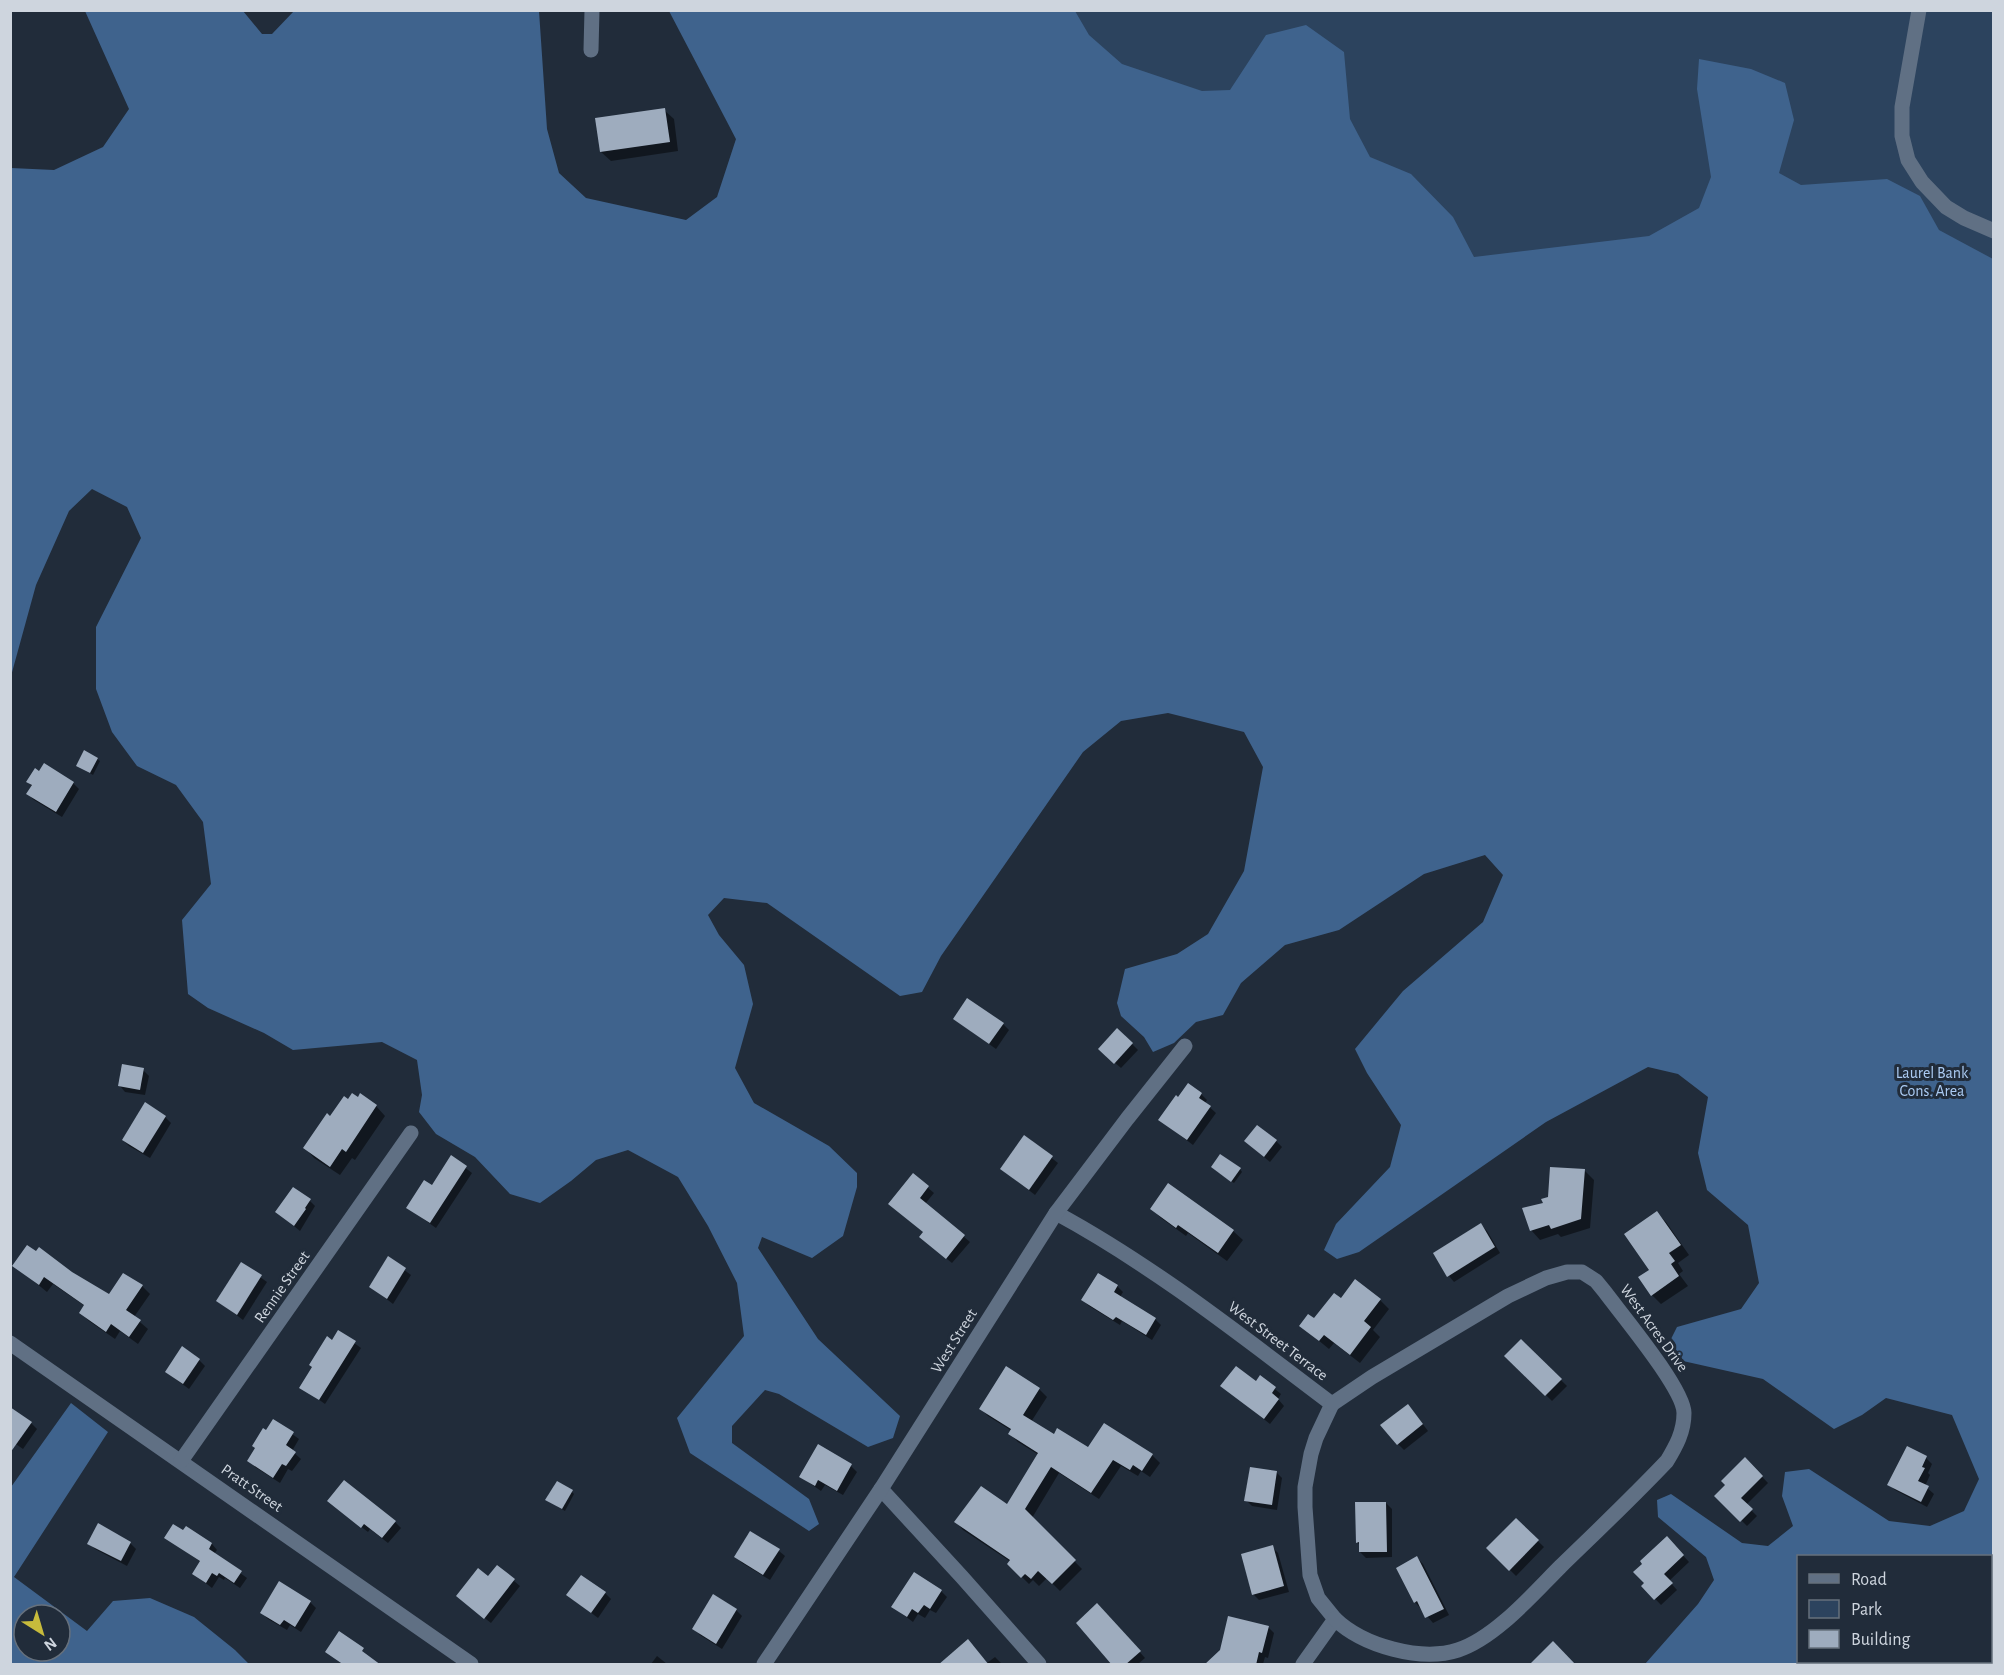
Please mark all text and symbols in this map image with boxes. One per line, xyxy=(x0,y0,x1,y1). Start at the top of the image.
park label: Laurel Bank Cons. Area xyxy=(1896,1065,1969,1099)
street label: Rennie Street xyxy=(251,1248,313,1326)
street label: West Acres Drive xyxy=(1617,1281,1691,1375)
street label: West Street Terrace xyxy=(1225,1298,1331,1384)
street label: West Street xyxy=(928,1306,980,1376)
street label: Pratt Street xyxy=(218,1461,286,1515)
legend xyxy=(1797,1555,1992,1663)
text: Road xyxy=(1851,1571,1887,1589)
text: Park xyxy=(1851,1601,1883,1619)
north arrow xyxy=(12,1603,72,1663)
text: Building xyxy=(1851,1631,1911,1649)
text: N xyxy=(41,1634,60,1654)

